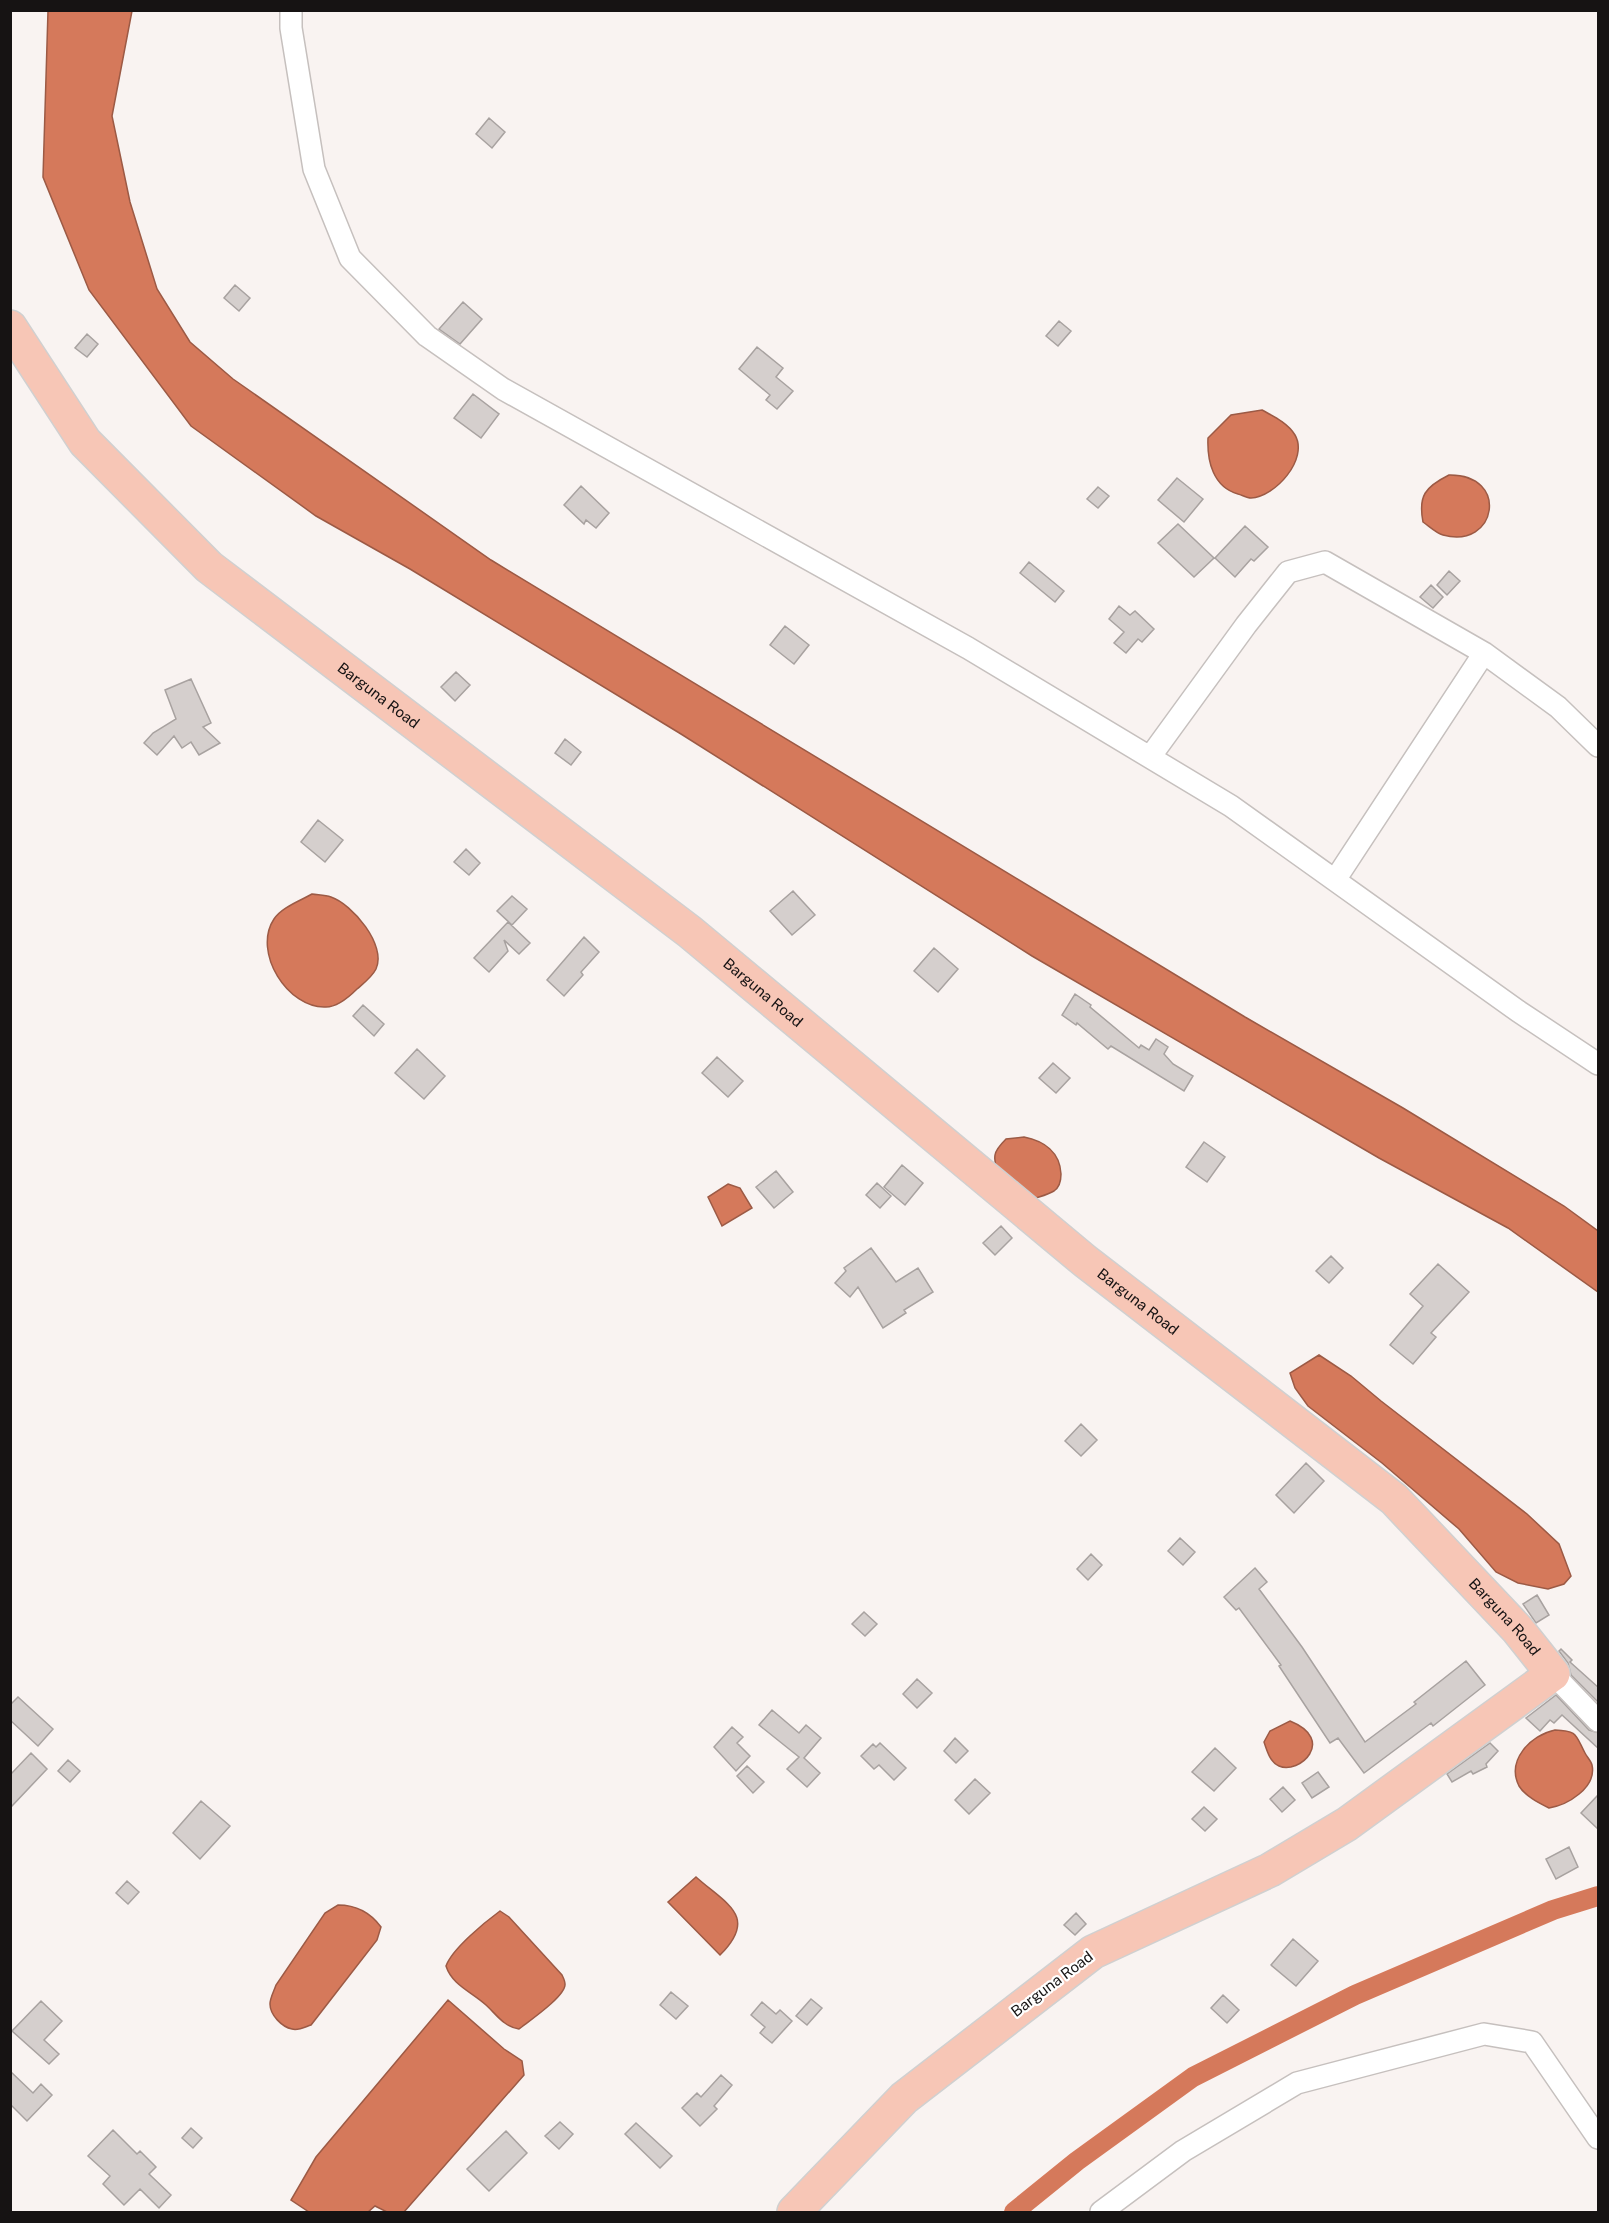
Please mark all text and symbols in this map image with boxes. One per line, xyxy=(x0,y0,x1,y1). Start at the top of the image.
street label: Barguna Road xyxy=(334,659,423,732)
street label: Barguna Road xyxy=(720,954,806,1030)
street label: Barguna Road xyxy=(1094,1265,1182,1338)
street label: Barguna Road xyxy=(1466,1575,1544,1659)
street label: Barguna Road xyxy=(1007,1947,1096,2020)

